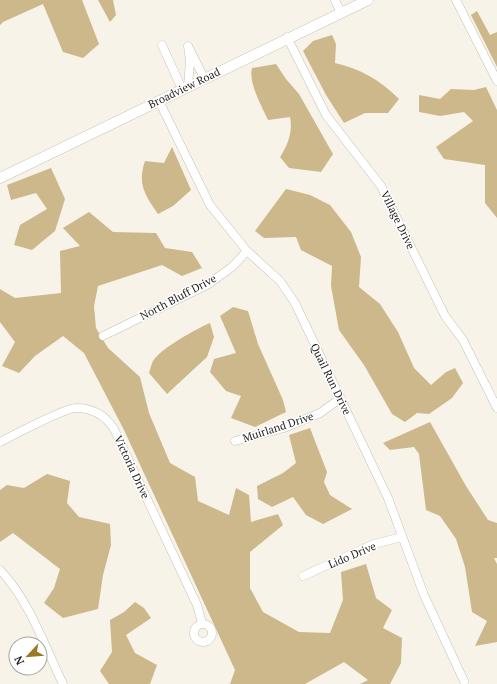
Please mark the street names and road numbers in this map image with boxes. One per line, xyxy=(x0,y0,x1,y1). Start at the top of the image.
street label: Broadview Road xyxy=(146,65,222,111)
street label: Village Drive xyxy=(378,189,418,252)
street label: North Bluff Drive xyxy=(137,271,219,323)
street label: Quail Run Drive xyxy=(308,341,355,418)
street label: Muirland Drive xyxy=(241,409,316,445)
street label: Victoria Drive xyxy=(111,433,153,501)
street label: Lido Drive xyxy=(326,539,378,571)

